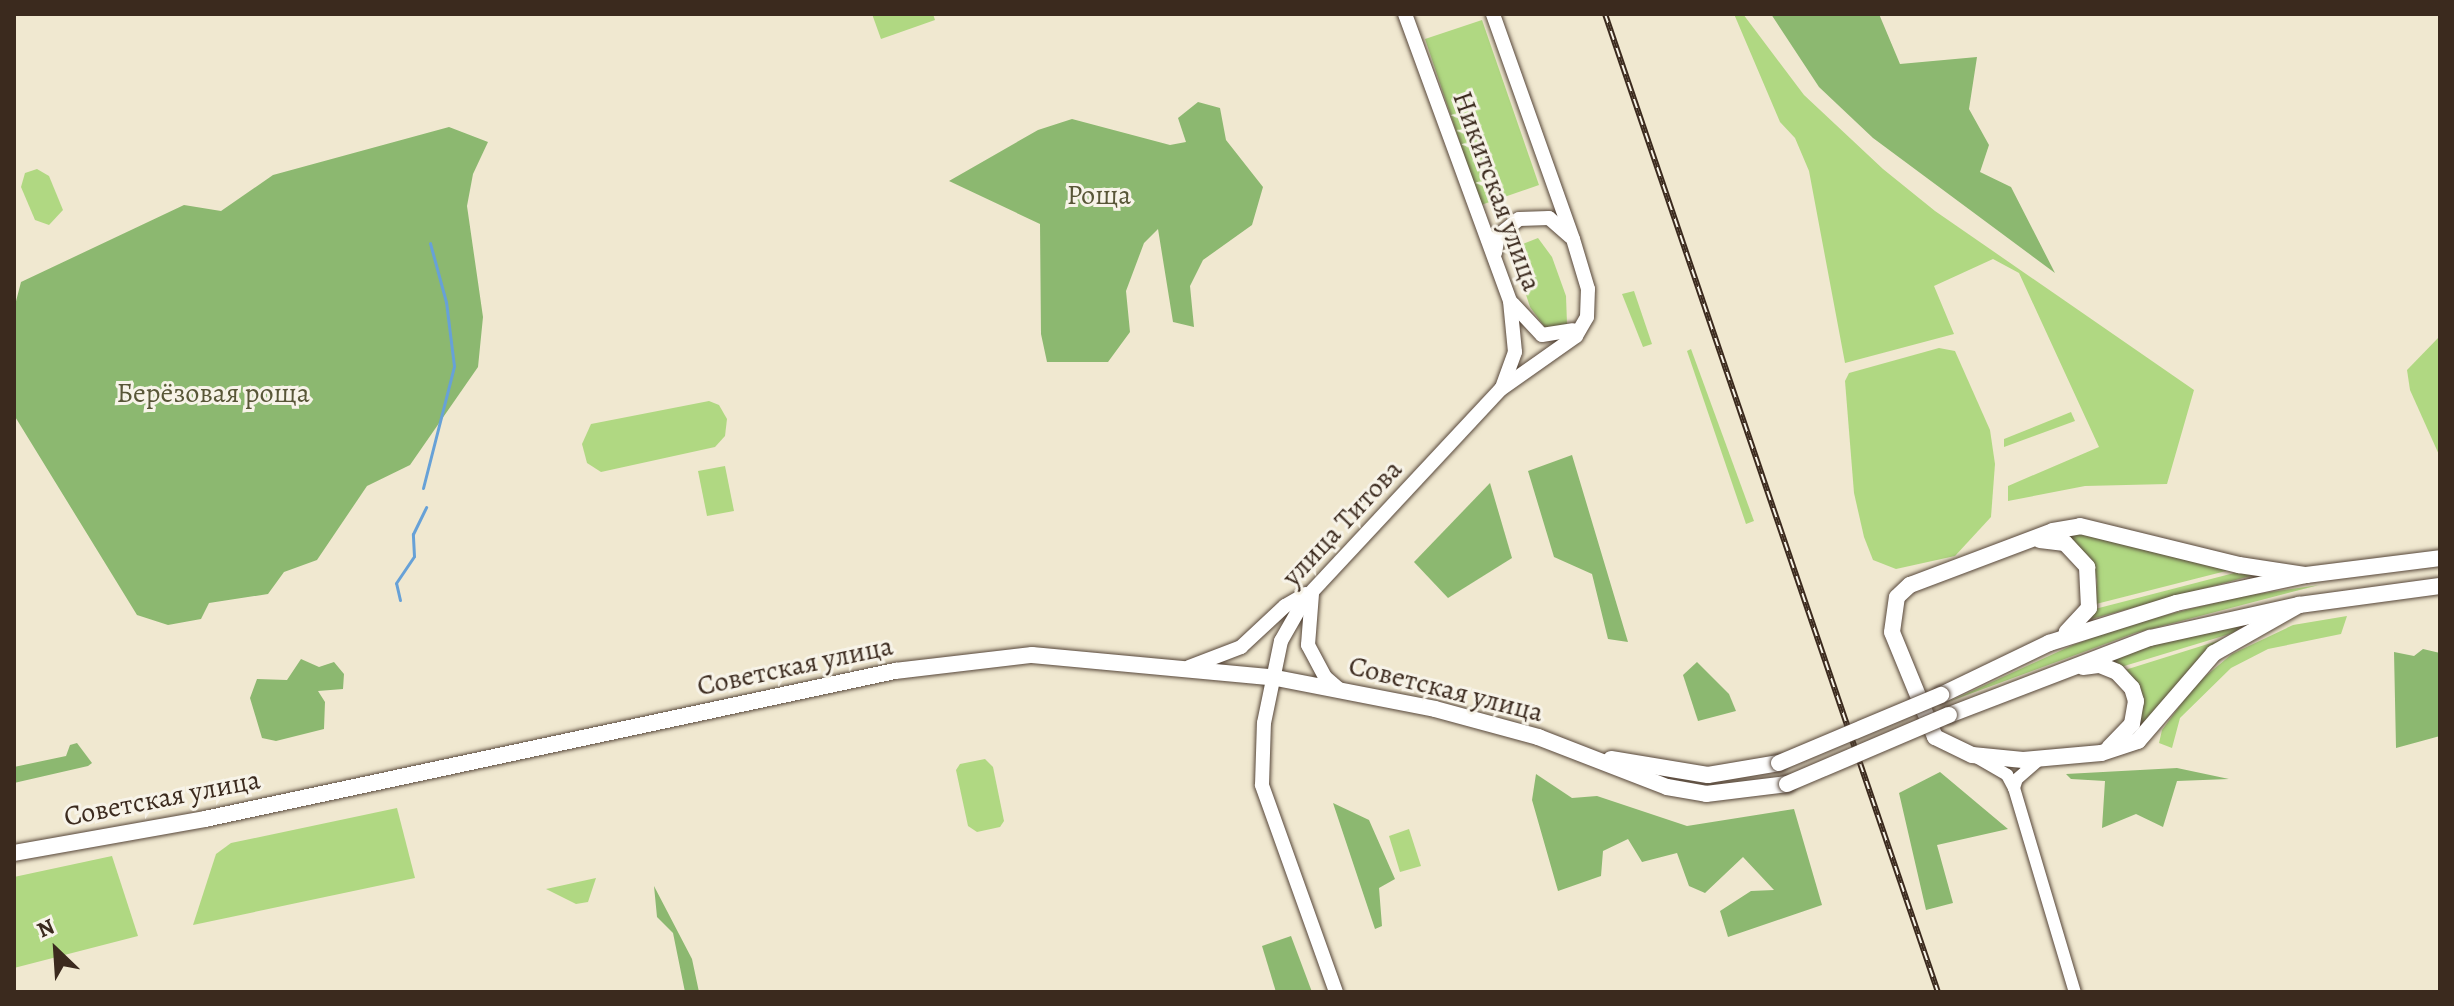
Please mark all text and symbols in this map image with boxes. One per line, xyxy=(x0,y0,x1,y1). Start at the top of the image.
street label: Никитская улица xyxy=(1445,87,1549,295)
park label: Роща xyxy=(1067,178,1131,212)
park label: Берёзовая роща xyxy=(116,376,310,410)
street label: улица Титова xyxy=(1275,453,1409,593)
street label: Советская улица xyxy=(694,629,896,703)
street label: Советская улица xyxy=(1345,649,1547,729)
street label: Советская улица xyxy=(61,763,263,833)
north arrow xyxy=(16,910,96,990)
text: N xyxy=(32,911,59,945)

